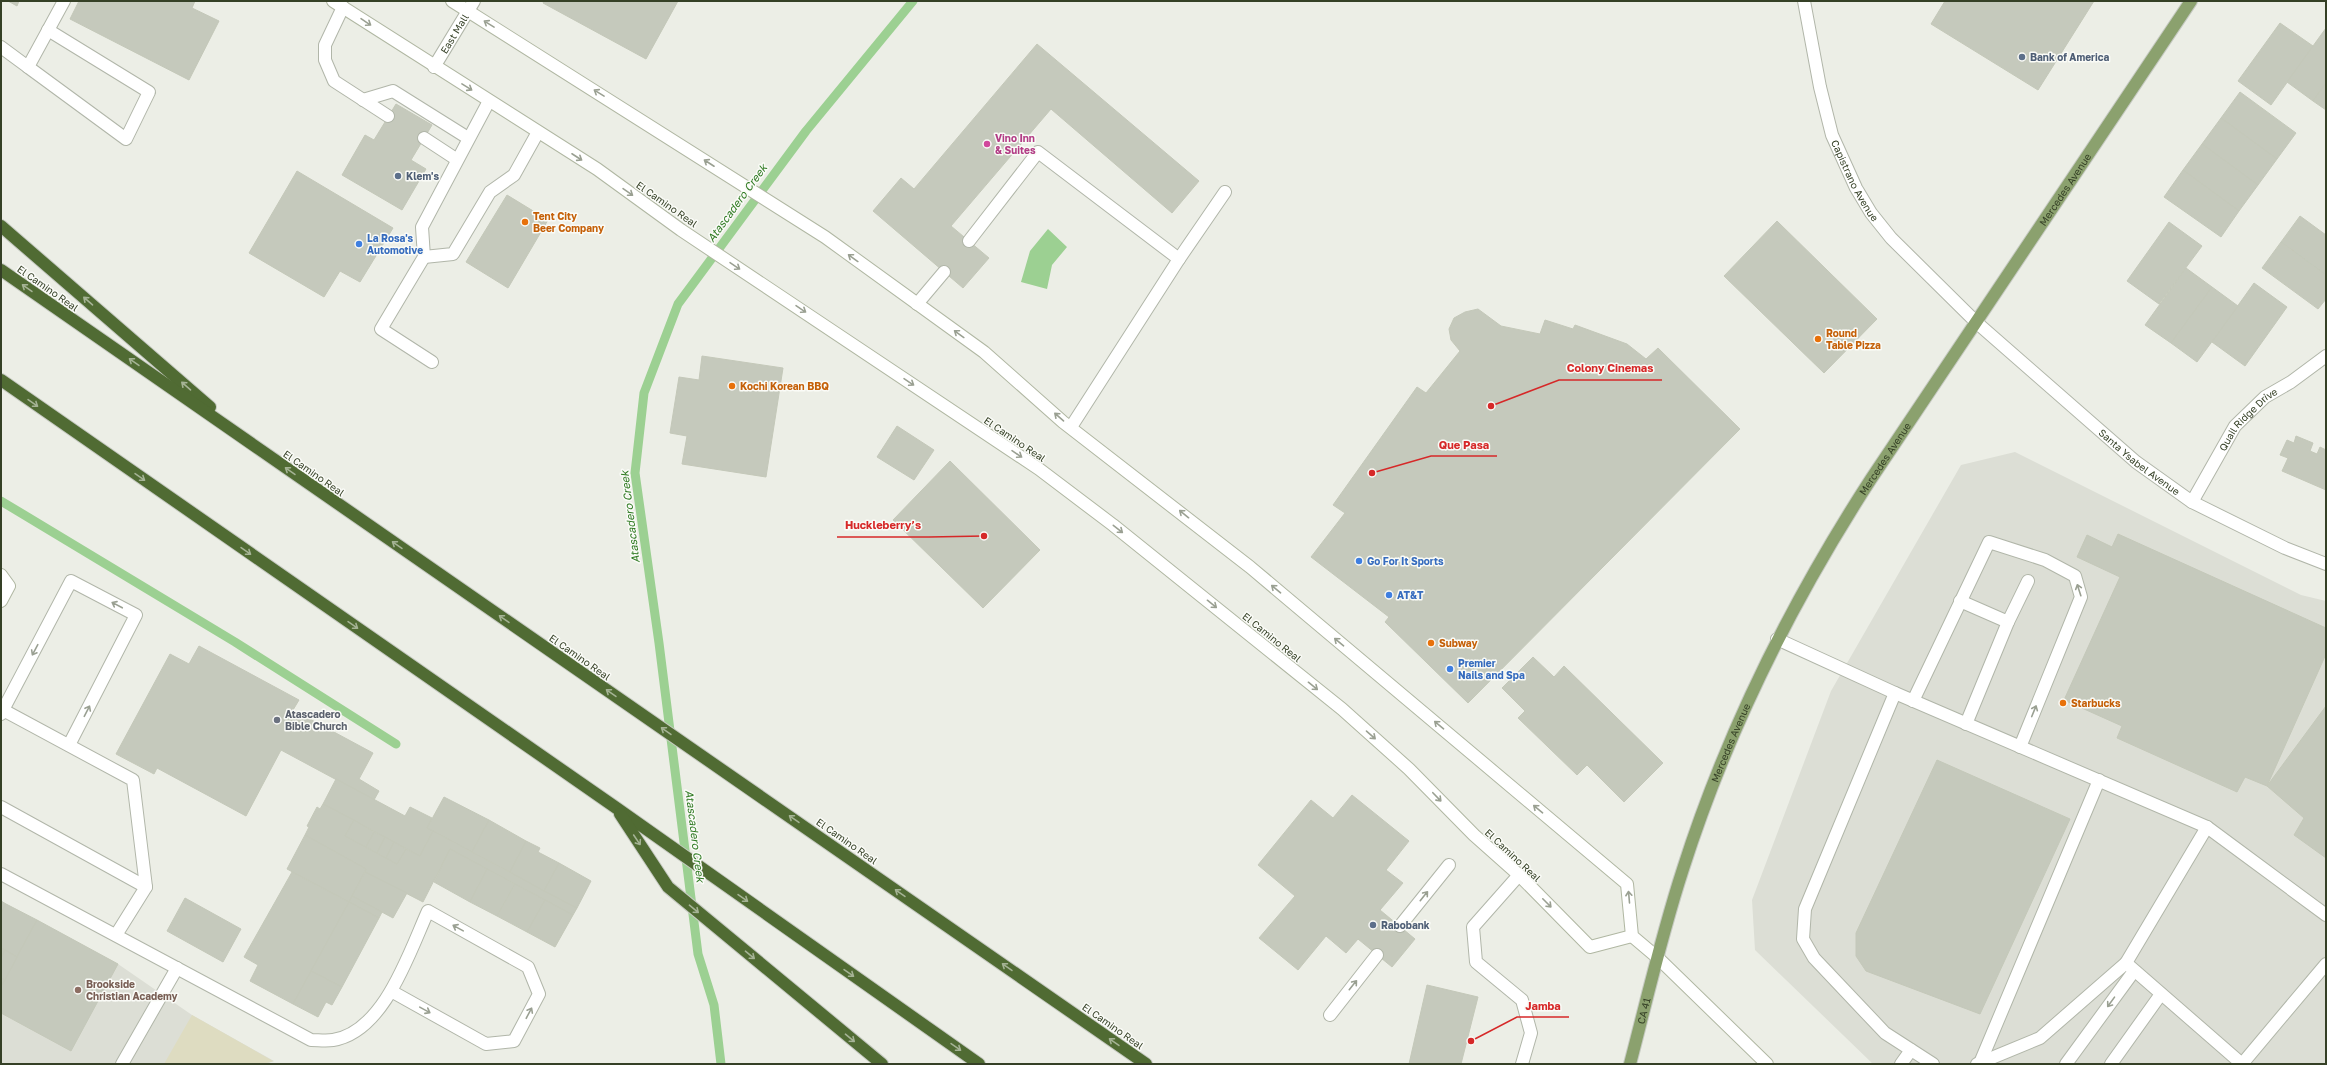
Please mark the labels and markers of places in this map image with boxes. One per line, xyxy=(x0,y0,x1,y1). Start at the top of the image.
place label: Bank of America xyxy=(2030,51,2109,63)
marker: Bank of America xyxy=(2017,52,2027,62)
place label: Vino Inn & Suites xyxy=(995,132,1036,156)
marker: Vino Inn & Suites xyxy=(982,139,992,149)
place label: Klem's xyxy=(406,170,439,182)
marker: Klem's xyxy=(393,171,403,181)
place label: Tent City Beer Company xyxy=(533,210,604,234)
marker: Tent City Beer Company xyxy=(520,217,530,227)
place label: La Rosa's Automotive xyxy=(367,232,423,256)
marker: La Rosa's Automotive xyxy=(354,239,364,249)
place label: Round Table Pizza xyxy=(1826,327,1881,351)
marker: Round Table Pizza xyxy=(1813,334,1823,344)
callout: Colony Cinemas xyxy=(1559,357,1662,380)
place label: Kochi Korean BBQ xyxy=(740,380,829,392)
marker: Kochi Korean BBQ xyxy=(727,381,737,391)
callout: Que Pasa xyxy=(1431,433,1497,456)
callout: Huckleberry’s xyxy=(837,514,929,537)
place label: Go For It Sports xyxy=(1367,555,1444,567)
marker: Go For It Sports xyxy=(1354,556,1364,566)
place label: AT&T xyxy=(1397,589,1424,601)
marker: AT&T xyxy=(1384,590,1394,600)
place label: Subway xyxy=(1439,637,1477,649)
marker: Subway xyxy=(1426,638,1436,648)
place label: Premier Nails and Spa xyxy=(1458,657,1525,681)
marker: Premier Nails and Spa xyxy=(1445,664,1455,674)
place label: Starbucks xyxy=(2071,697,2121,709)
marker: Starbucks xyxy=(2058,698,2068,708)
place label: Atascadero Bible Church xyxy=(285,708,347,732)
marker: Atascadero Bible Church xyxy=(272,715,282,725)
place label: Rabobank xyxy=(1381,919,1430,931)
marker: Rabobank xyxy=(1368,920,1378,930)
place label: Brookside Christian Academy xyxy=(86,978,178,1002)
marker: Brookside Christian Academy xyxy=(73,985,83,995)
callout: Jamba xyxy=(1517,994,1569,1017)

